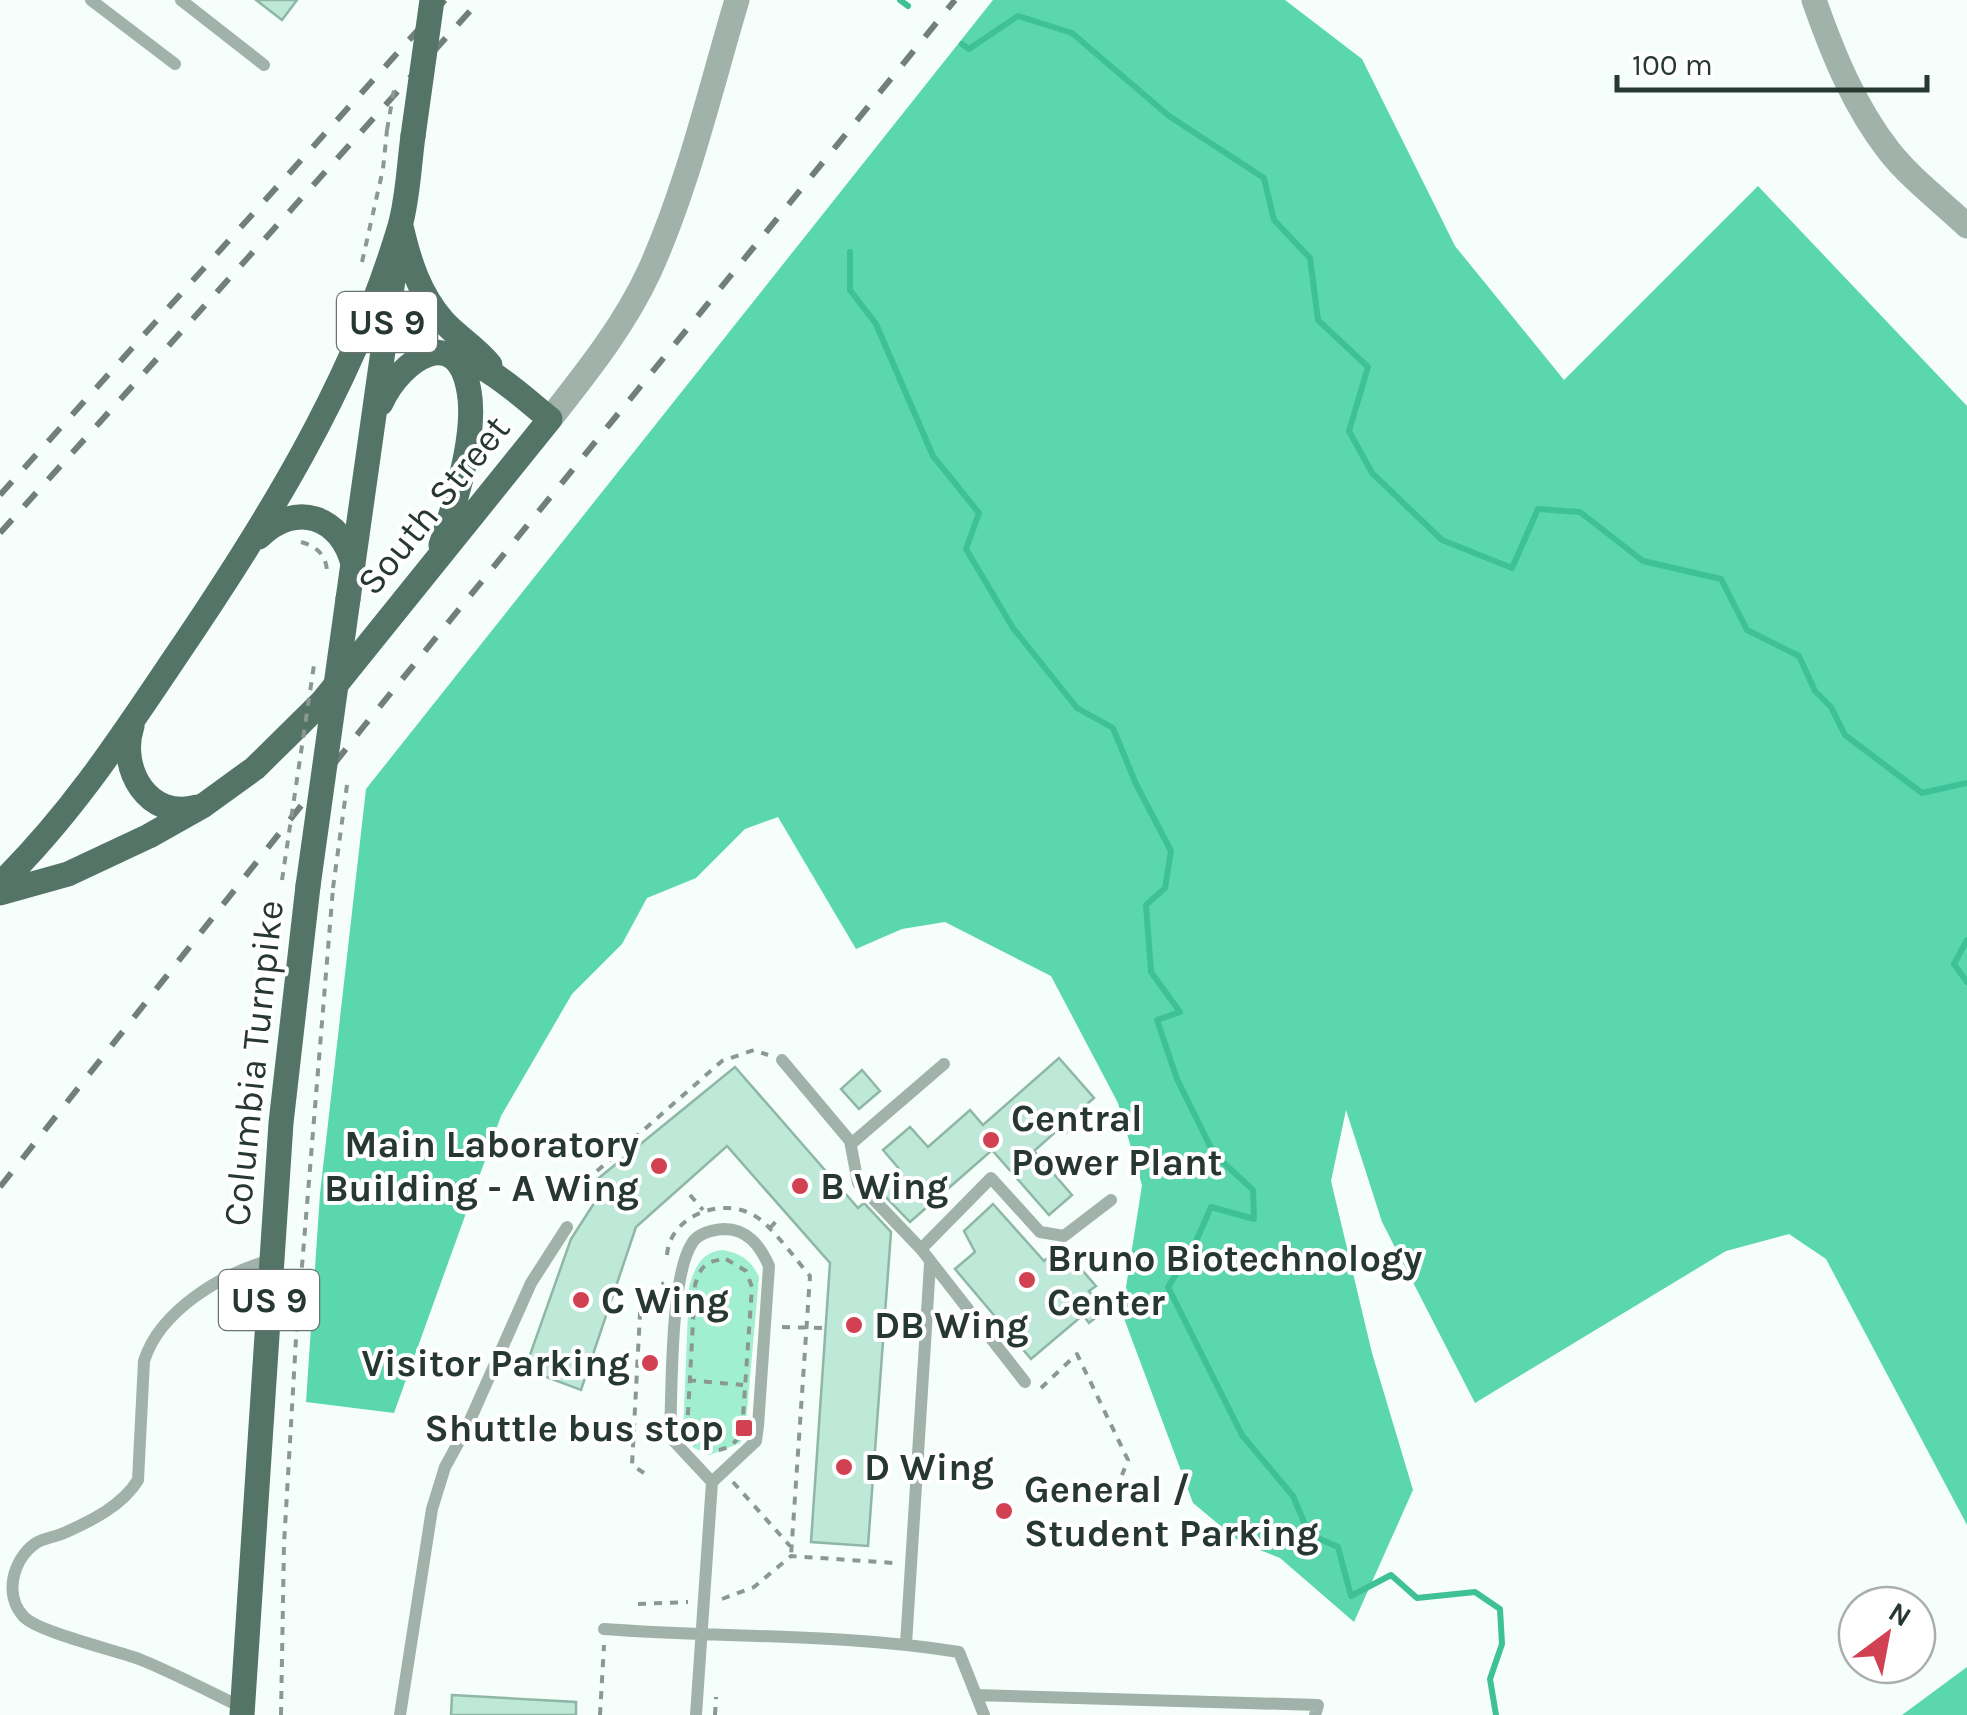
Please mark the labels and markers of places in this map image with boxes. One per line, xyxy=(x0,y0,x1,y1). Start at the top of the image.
place label: Central Power Plant xyxy=(1011,1096,1223,1185)
place label: Main Laboratory Building - A Wing xyxy=(324,1122,639,1211)
marker: Central Power Plant xyxy=(980,1129,1002,1151)
marker: Main Laboratory Building - A Wing xyxy=(648,1155,670,1177)
place label: B Wing xyxy=(820,1164,948,1209)
marker: B Wing xyxy=(789,1175,811,1197)
place label: Bruno Biotechnology Center xyxy=(1047,1236,1423,1325)
marker: Bruno Biotechnology Center xyxy=(1016,1269,1038,1291)
place label: C Wing xyxy=(601,1278,729,1323)
marker: C Wing xyxy=(570,1289,592,1311)
place label: DB Wing xyxy=(874,1303,1029,1348)
marker: DB Wing xyxy=(843,1314,865,1336)
place label: Visitor Parking xyxy=(361,1341,630,1386)
marker: Visitor Parking xyxy=(639,1352,661,1374)
place label: Shuttle bus stop xyxy=(424,1406,724,1451)
marker: Shuttle bus stop xyxy=(733,1417,755,1439)
place label: D Wing xyxy=(864,1445,994,1490)
marker: D Wing xyxy=(833,1456,855,1478)
place label: General / Student Parking xyxy=(1024,1467,1319,1556)
marker: General / Student Parking xyxy=(993,1500,1015,1522)

